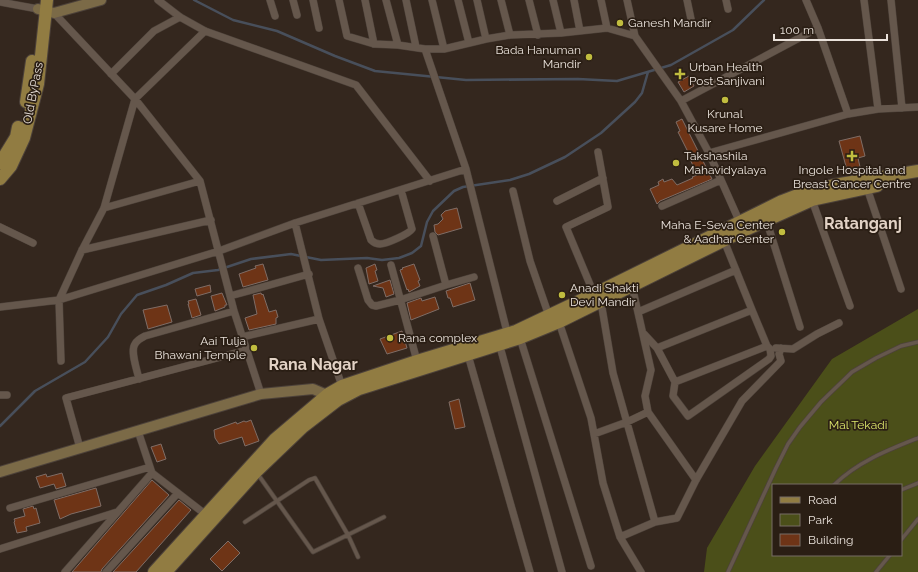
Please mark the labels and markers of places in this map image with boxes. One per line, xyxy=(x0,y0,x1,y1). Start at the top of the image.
place label: Ganesh Mandir xyxy=(628,16,712,30)
marker: Ganesh Mandir xyxy=(615,18,625,28)
place label: Bada Hanuman Mandir xyxy=(495,43,582,71)
marker: Bada Hanuman Mandir xyxy=(584,52,594,62)
place label: Urban Health Post Sanjivani xyxy=(689,60,765,88)
marker: Urban Health Post Sanjivani xyxy=(674,68,686,80)
marker: Krunal Kusare Home xyxy=(720,95,730,105)
place label: Krunal Kusare Home xyxy=(687,107,763,135)
place label: Takshashila Mahavidyalaya xyxy=(684,149,766,177)
marker: Ingole Hospital and Breast Cancer Centre xyxy=(846,150,858,162)
marker: Takshashila Mahavidyalaya xyxy=(671,158,681,168)
place label: Ingole Hospital and Breast Cancer Centre xyxy=(793,163,911,191)
place label: Maha E-Seva Center & Aadhar Center xyxy=(661,218,775,246)
marker: Maha E-Seva Center & Aadhar Center xyxy=(777,227,787,237)
place label: Anadi Shakti Devi Mandir xyxy=(570,281,639,309)
marker: Anadi Shakti Devi Mandir xyxy=(557,290,567,300)
place label: Rana complex xyxy=(398,331,477,345)
marker: Rana complex xyxy=(385,333,395,343)
place label: Aai Tulja Bhawani Temple xyxy=(154,334,246,362)
marker: Aai Tulja Bhawani Temple xyxy=(249,343,259,353)

